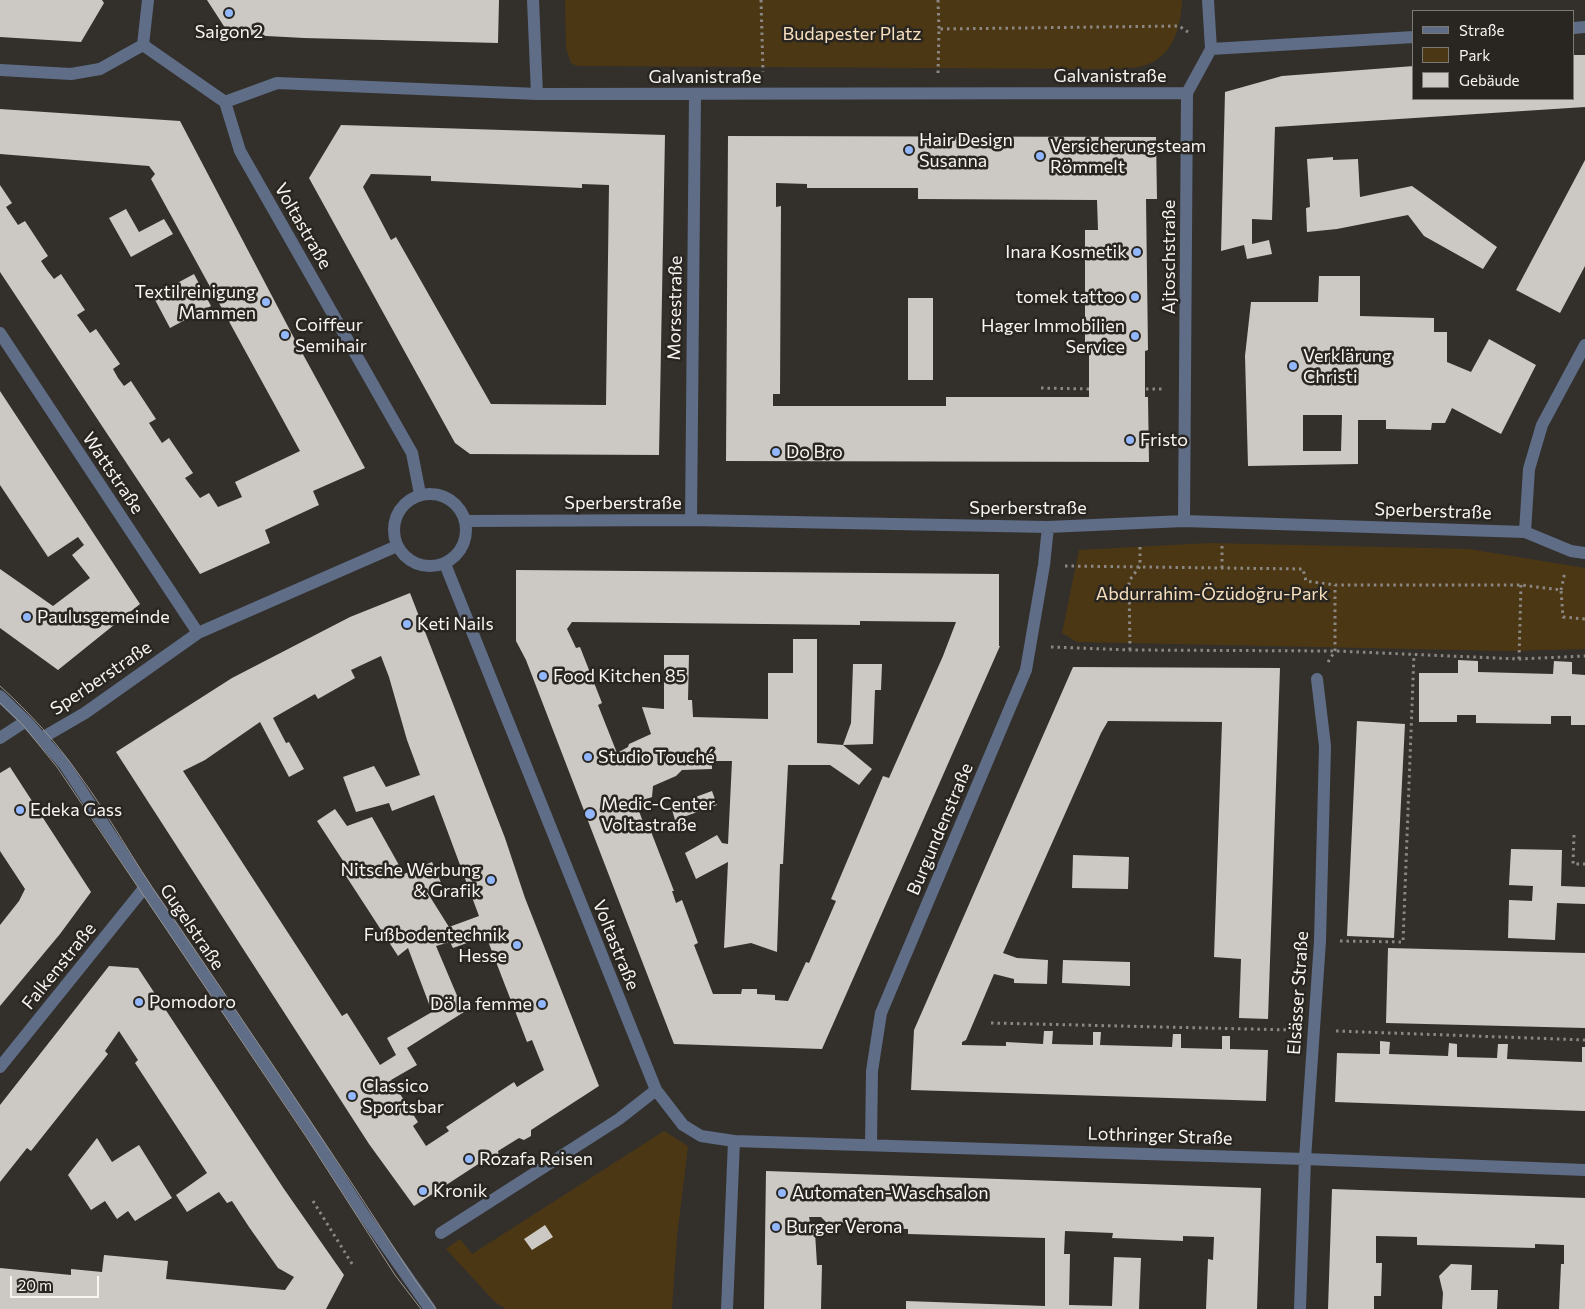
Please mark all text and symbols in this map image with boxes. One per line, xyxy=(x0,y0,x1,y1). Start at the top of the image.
marker: Saigon 2 xyxy=(223,7,235,19)
legend xyxy=(1412,10,1575,100)
place label: Saigon 2 xyxy=(195,21,263,43)
text: Straße xyxy=(1459,21,1505,39)
park label: Budapester Platz xyxy=(783,23,921,45)
text: Park xyxy=(1459,46,1490,64)
street label: Galvanistraße xyxy=(1054,65,1166,87)
street label: Galvanistraße xyxy=(649,66,761,88)
text: Gebäude xyxy=(1459,71,1520,89)
place label: Hair Design Susanna xyxy=(919,129,1013,172)
place label: Versicherungsteam Römmelt xyxy=(1050,135,1206,178)
marker: Hair Design Susanna xyxy=(903,144,915,156)
marker: Versicherungsteam Römmelt xyxy=(1034,150,1046,162)
street label: Voltastraße xyxy=(270,179,336,273)
street label: Ajtoschstraße xyxy=(1158,200,1180,314)
place label: Inara Kosmetik xyxy=(1005,241,1127,263)
marker: Inara Kosmetik xyxy=(1131,246,1143,258)
street label: Morsestraße xyxy=(663,255,687,361)
place label: Textilreinigung Mammen xyxy=(134,281,256,324)
place label: tomek tattoo xyxy=(1016,286,1125,308)
marker: tomek tattoo xyxy=(1129,291,1141,303)
marker: Textilreinigung Mammen xyxy=(260,296,272,308)
place label: Coiffeur Semihair xyxy=(295,314,367,356)
place label: Hager Immobilien Service xyxy=(981,315,1125,358)
marker: Coiffeur Semihair xyxy=(279,329,291,341)
marker: Hager Immobilien Service xyxy=(1129,330,1141,342)
place label: Verklärung Christi xyxy=(1303,345,1392,388)
marker: Verklärung Christi xyxy=(1287,360,1299,372)
street label: Wattstraße xyxy=(78,428,148,518)
place label: Fristo xyxy=(1140,429,1188,451)
marker: Fristo xyxy=(1124,434,1136,446)
place label: Do Bro xyxy=(786,441,843,463)
marker: Do Bro xyxy=(770,446,782,458)
street label: Sperberstraße xyxy=(564,492,682,514)
street label: Sperberstraße xyxy=(969,497,1087,519)
street label: Sperberstraße xyxy=(1374,498,1492,524)
park label: Abdurrahim-Özüdoğru-Park xyxy=(1096,583,1328,605)
place label: Paulusgemeinde xyxy=(37,606,170,628)
marker: Paulusgemeinde xyxy=(21,611,33,623)
place label: Keti Nails xyxy=(417,613,494,635)
marker: Keti Nails xyxy=(401,618,413,630)
street label: Sperberstraße xyxy=(46,636,156,720)
place label: Food Kitchen 85 xyxy=(553,665,686,687)
marker: Food Kitchen 85 xyxy=(537,670,549,682)
place label: Studio Touché xyxy=(598,746,715,768)
marker: Studio Touché xyxy=(582,751,594,763)
street label: Burgundenstraße xyxy=(902,760,978,898)
place label: Medic-Center Voltastraße xyxy=(601,793,715,836)
place label: Edeka Gass xyxy=(30,799,122,821)
marker: Edeka Gass xyxy=(14,804,26,816)
marker: Medic-Center Voltastraße xyxy=(583,807,597,821)
place label: Nitsche Werbung & Grafik xyxy=(341,859,481,902)
marker: Nitsche Werbung & Grafik xyxy=(485,874,497,886)
street label: Gugelstraße xyxy=(155,880,229,974)
street label: Voltastraße xyxy=(588,897,644,993)
street label: Falkenstraße xyxy=(17,918,101,1014)
place label: Fußbodentechnik Hesse xyxy=(364,924,507,966)
street label: Elsässer Straße xyxy=(1283,930,1313,1056)
marker: Fußbodentechnik Hesse xyxy=(511,939,523,951)
place label: Pomodoro xyxy=(149,991,236,1013)
place label: Dö la femme xyxy=(430,993,532,1015)
marker: Pomodoro xyxy=(133,996,145,1008)
marker: Dö la femme xyxy=(536,998,548,1010)
place label: Classico Sportsbar xyxy=(362,1075,444,1118)
marker: Classico Sportsbar xyxy=(346,1090,358,1102)
street label: Lothringer Straße xyxy=(1087,1123,1233,1149)
place label: Rozafa Reisen xyxy=(479,1148,593,1170)
marker: Rozafa Reisen xyxy=(463,1153,475,1165)
place label: Kronik xyxy=(433,1180,487,1202)
place label: Automaten-Waschsalon xyxy=(792,1182,989,1204)
marker: Kronik xyxy=(417,1185,429,1197)
marker: Automaten-Waschsalon xyxy=(776,1187,788,1199)
place label: Burger Verona xyxy=(786,1216,903,1238)
marker: Burger Verona xyxy=(770,1221,782,1233)
scale bar xyxy=(12,1266,101,1298)
text: 20 m xyxy=(18,1276,52,1294)

